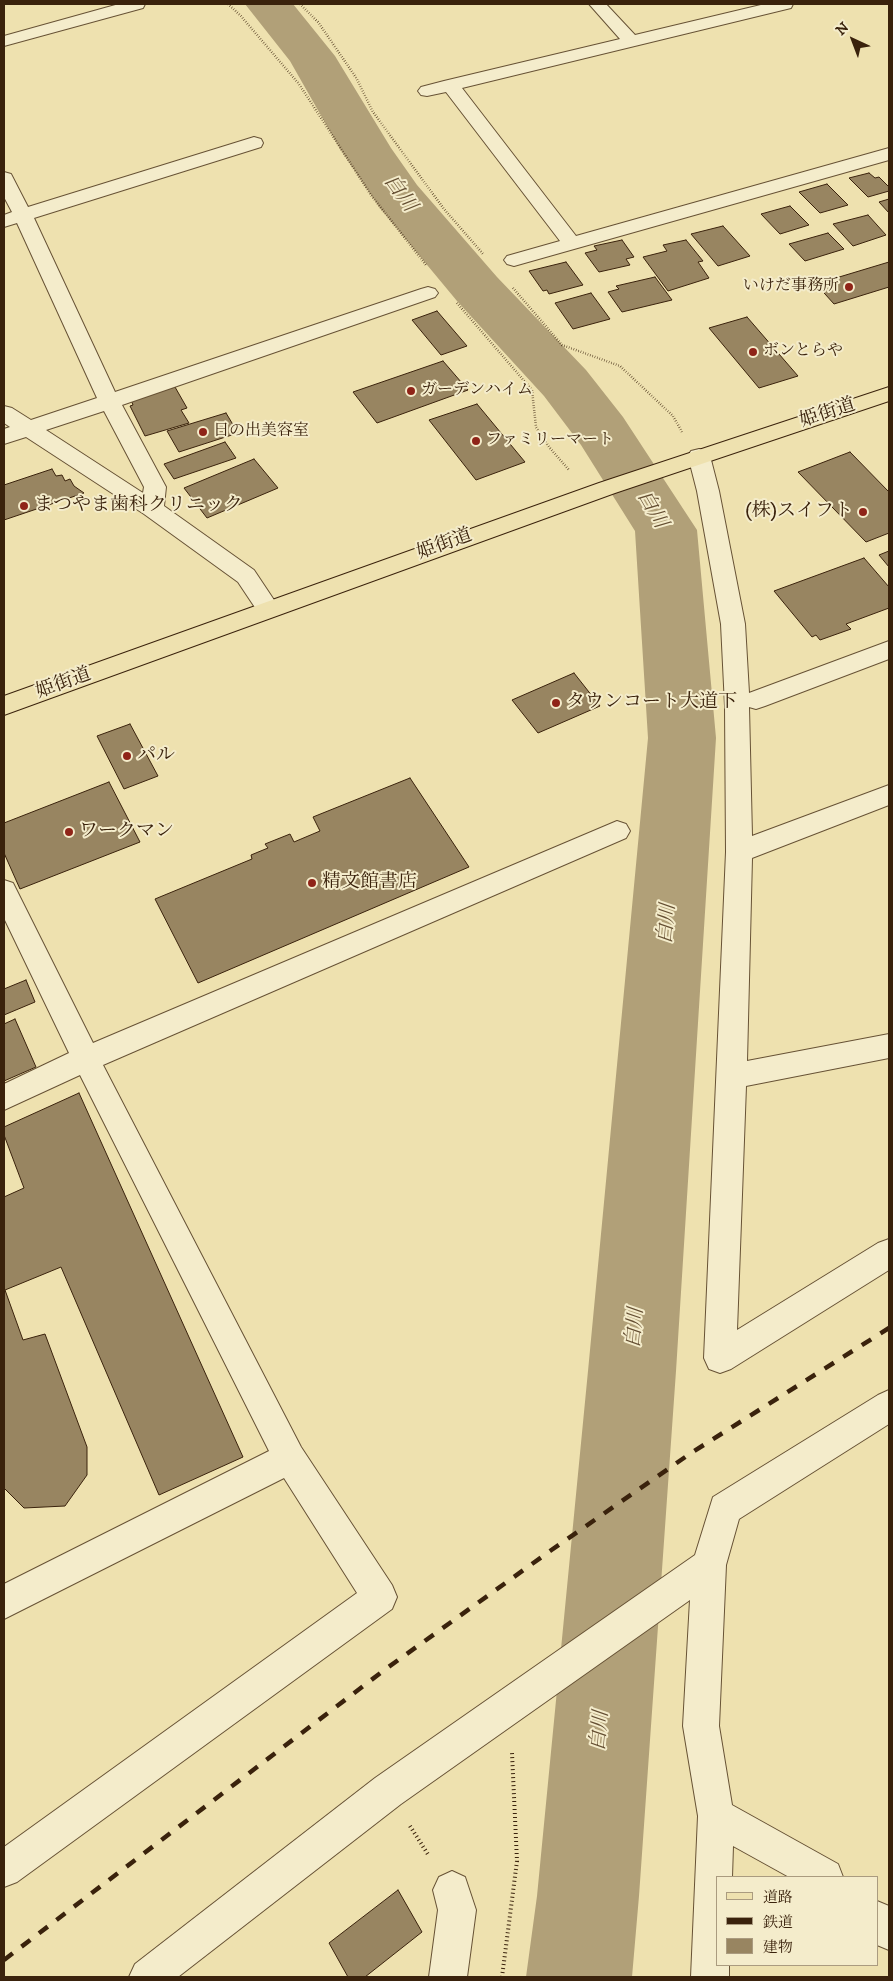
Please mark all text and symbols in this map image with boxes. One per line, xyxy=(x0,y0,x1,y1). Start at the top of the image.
north arrow xyxy=(828,15,878,65)
text: N xyxy=(832,19,853,40)
water label: 白川 xyxy=(378,171,420,217)
place label: いけだ事務所 xyxy=(743,277,839,297)
marker: いけだ事務所 xyxy=(843,281,855,293)
place label: ボンとらや xyxy=(763,342,843,362)
marker: ボンとらや xyxy=(747,346,759,358)
place label: ガーデンハイム xyxy=(421,381,533,401)
marker: ガーデンハイム xyxy=(405,385,417,397)
street label: 姫街道 xyxy=(797,394,859,434)
place label: 日の出美容室 xyxy=(213,422,309,442)
marker: 日の出美容室 xyxy=(197,426,209,438)
place label: ファミリーマート xyxy=(486,431,614,451)
marker: ファミリーマート xyxy=(470,435,482,447)
water label: 白川 xyxy=(631,487,671,533)
place label: まつやま歯科クリニック xyxy=(34,495,243,517)
marker: まつやま歯科クリニック xyxy=(18,500,30,512)
place label: (株)スイフト xyxy=(745,501,853,523)
marker: (株)スイフト xyxy=(857,506,869,518)
street label: 姫街道 xyxy=(414,525,476,565)
street label: 姫街道 xyxy=(33,664,95,704)
place label: タウンコート大道下 xyxy=(566,692,737,714)
marker: タウンコート大道下 xyxy=(550,697,562,709)
place label: パル xyxy=(137,745,175,767)
marker: パル xyxy=(121,750,133,762)
place label: ワークマン xyxy=(79,821,174,843)
marker: ワークマン xyxy=(63,826,75,838)
place label: 精文館書店 xyxy=(322,872,417,894)
marker: 精文館書店 xyxy=(306,877,318,889)
water label: 白川 xyxy=(654,903,682,945)
water label: 白川 xyxy=(622,1307,650,1349)
water label: 白川 xyxy=(587,1710,615,1752)
legend xyxy=(716,1876,878,1966)
text: 道路 xyxy=(763,1888,793,1907)
text: 鉄道 xyxy=(763,1913,793,1932)
text: 建物 xyxy=(763,1938,793,1957)

